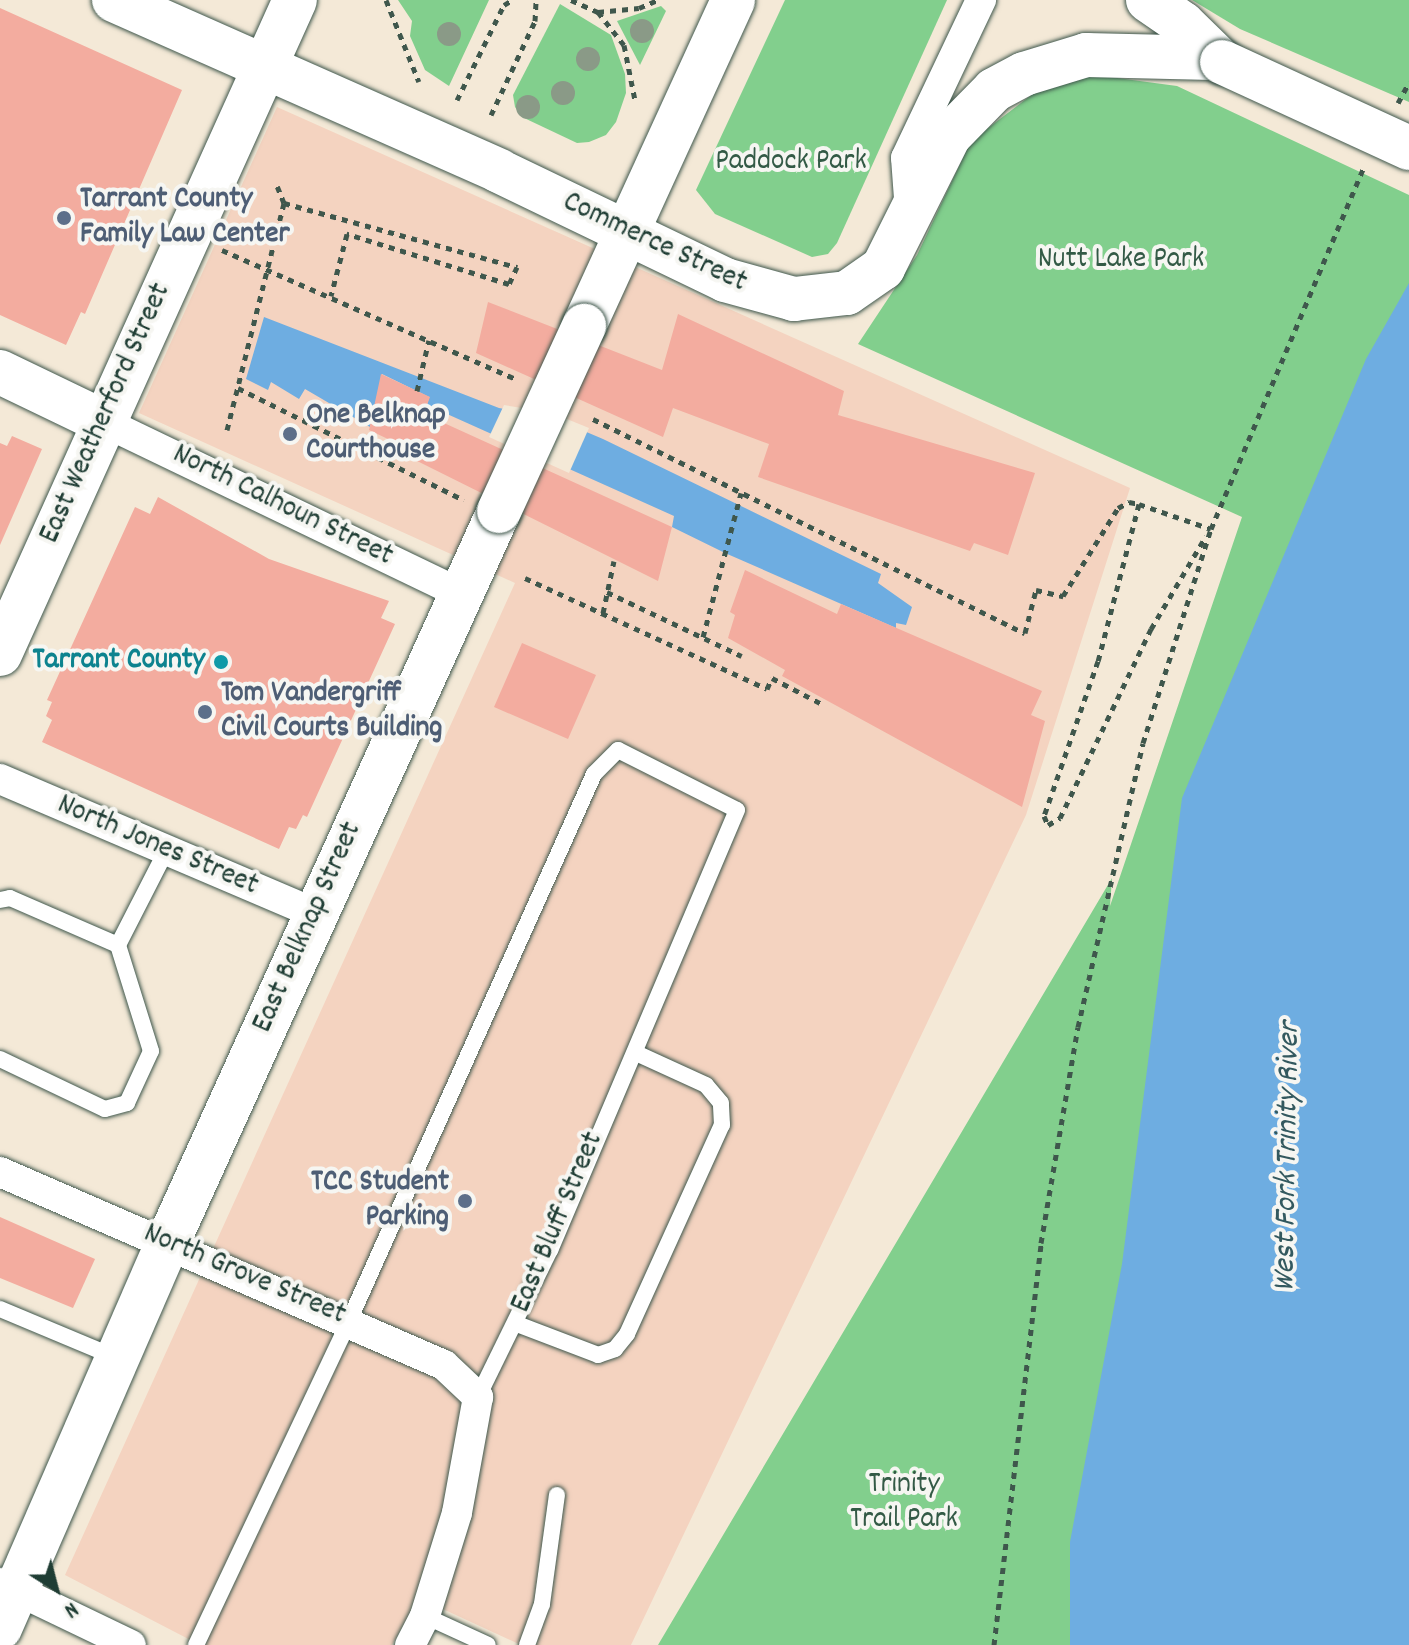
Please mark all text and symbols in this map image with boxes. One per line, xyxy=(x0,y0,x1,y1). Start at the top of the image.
park label: Paddock Park xyxy=(715,145,867,181)
place label: Tarrant County Family Law Center xyxy=(80,183,290,254)
street label: Commerce Street xyxy=(556,186,752,302)
marker: Tarrant County Family Law Center xyxy=(55,209,73,227)
park label: Nutt Lake Park xyxy=(1038,243,1204,279)
street label: East Weatherford Street xyxy=(33,278,181,550)
place label: One Belknap Courthouse xyxy=(306,399,446,470)
marker: One Belknap Courthouse xyxy=(281,425,299,443)
street label: North Calhoun Street xyxy=(166,438,398,576)
place label: Tarrant County xyxy=(33,644,205,680)
marker: Tarrant County xyxy=(212,653,230,671)
place label: Tom Vandergriff Civil Courts Building xyxy=(221,677,442,748)
marker: Tom Vandergriff Civil Courts Building xyxy=(196,703,214,721)
street label: North Jones Street xyxy=(51,788,263,906)
street label: East Belknap Street xyxy=(246,817,372,1039)
water label: West Fork Trinity River xyxy=(1267,1022,1311,1292)
street label: East Bluff Street xyxy=(505,1127,613,1319)
place label: TCC Student Parking xyxy=(311,1166,449,1236)
marker: TCC Student Parking xyxy=(456,1192,474,1210)
street label: North Grove Street xyxy=(138,1217,350,1335)
park label: Trinity Trail Park xyxy=(850,1468,958,1538)
north arrow xyxy=(16,1549,96,1629)
text: N xyxy=(57,1593,84,1625)

